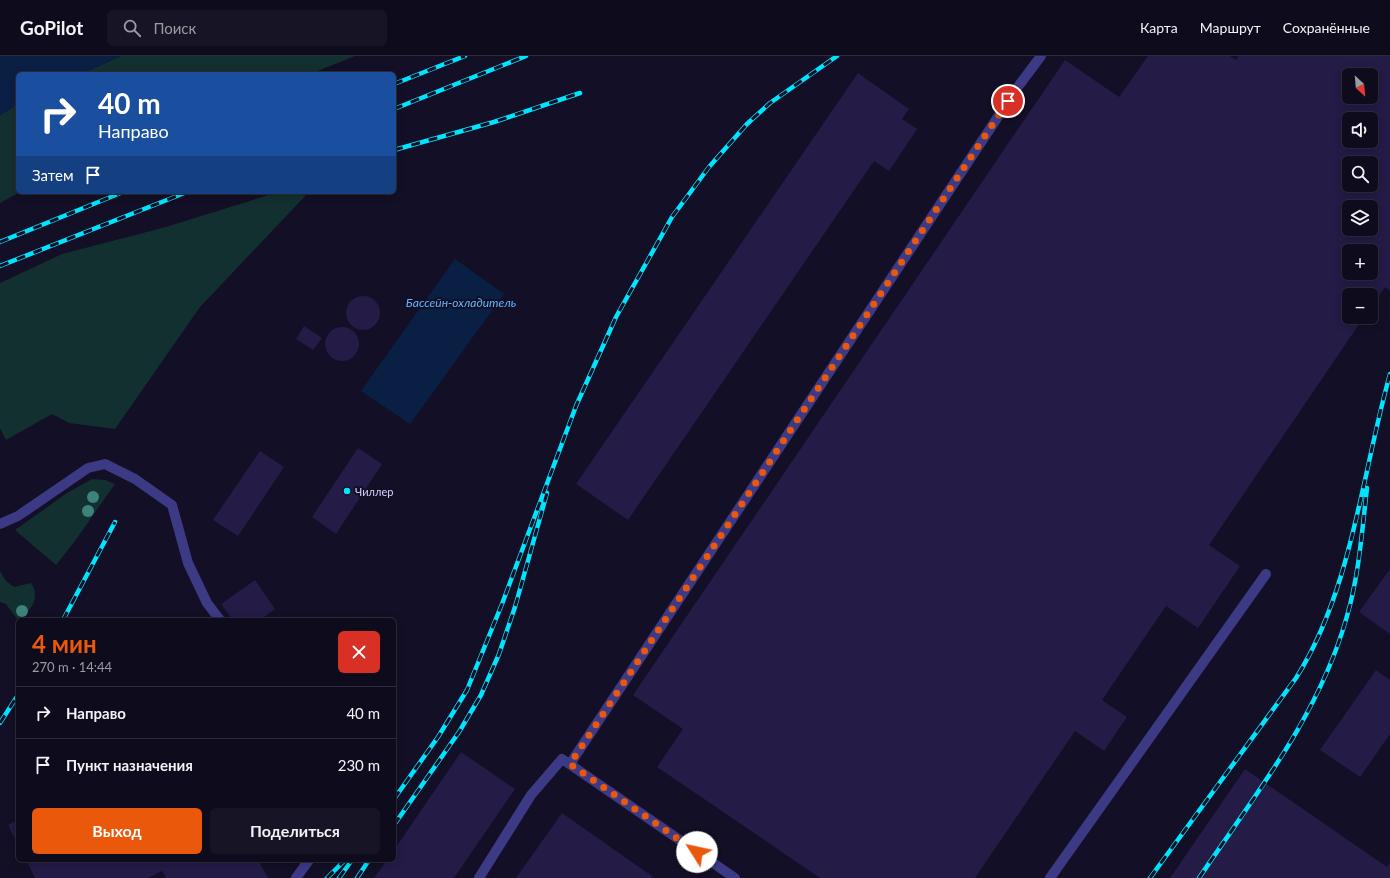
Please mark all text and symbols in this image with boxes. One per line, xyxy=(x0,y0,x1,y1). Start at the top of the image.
search box xyxy=(107,10,387,46)
text: GoPilot xyxy=(20,16,83,39)
icon: search xyxy=(121,17,143,39)
text: Поиск xyxy=(153,19,196,37)
text: Карта xyxy=(1140,19,1178,36)
text: Маршрут xyxy=(1200,19,1261,36)
text: Сохранённые xyxy=(1283,19,1370,36)
north arrow xyxy=(1342,68,1378,104)
map controls xyxy=(1342,68,1378,324)
pin xyxy=(991,84,1025,118)
text: 40 m xyxy=(98,86,161,120)
icon: right xyxy=(32,88,84,140)
icon: arrive xyxy=(997,90,1019,112)
button: sound xyxy=(1342,112,1378,148)
text: Направо xyxy=(98,120,169,142)
button: search xyxy=(1342,156,1378,192)
icon: arrive xyxy=(82,164,104,186)
text: Затем xyxy=(32,166,74,184)
button: layers xyxy=(1342,200,1378,236)
button: + xyxy=(1342,244,1378,280)
button: − xyxy=(1342,288,1378,324)
water label: Бассейн-охладитель xyxy=(406,295,516,310)
place label: Чиллер xyxy=(355,485,393,498)
marker: Чиллер xyxy=(342,486,352,496)
text: 4 мин xyxy=(32,629,97,658)
button: close xyxy=(338,631,380,673)
text: 270 m · 14:44 xyxy=(32,659,112,675)
icon: right xyxy=(32,702,54,724)
text: Направо xyxy=(66,704,126,722)
text: 40 m xyxy=(346,704,380,722)
icon: arrive xyxy=(32,754,54,776)
text: Пункт назначения xyxy=(66,756,193,774)
text: 230 m xyxy=(338,756,380,774)
button: Выход xyxy=(32,808,202,854)
button: Поделиться xyxy=(210,808,380,854)
position arrow xyxy=(676,831,718,873)

